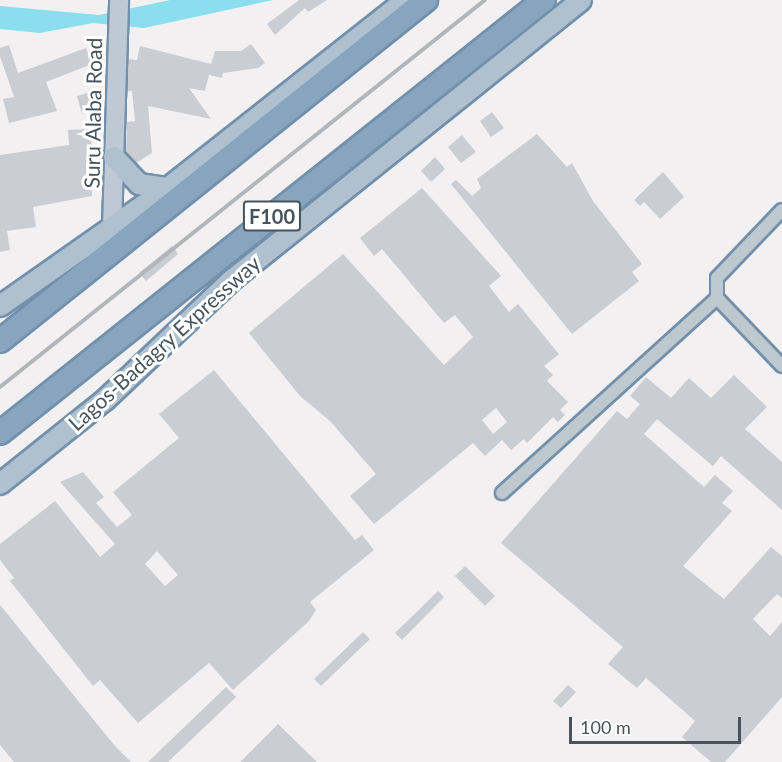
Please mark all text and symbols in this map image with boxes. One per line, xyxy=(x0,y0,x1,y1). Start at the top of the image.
street label: Suru Alaba Road xyxy=(79,37,107,189)
road number: F100 xyxy=(242,199,302,233)
street label: Lagos-Badagry Expressway xyxy=(63,250,265,436)
scale bar xyxy=(572,705,744,743)
text: 100 m xyxy=(580,716,631,738)

